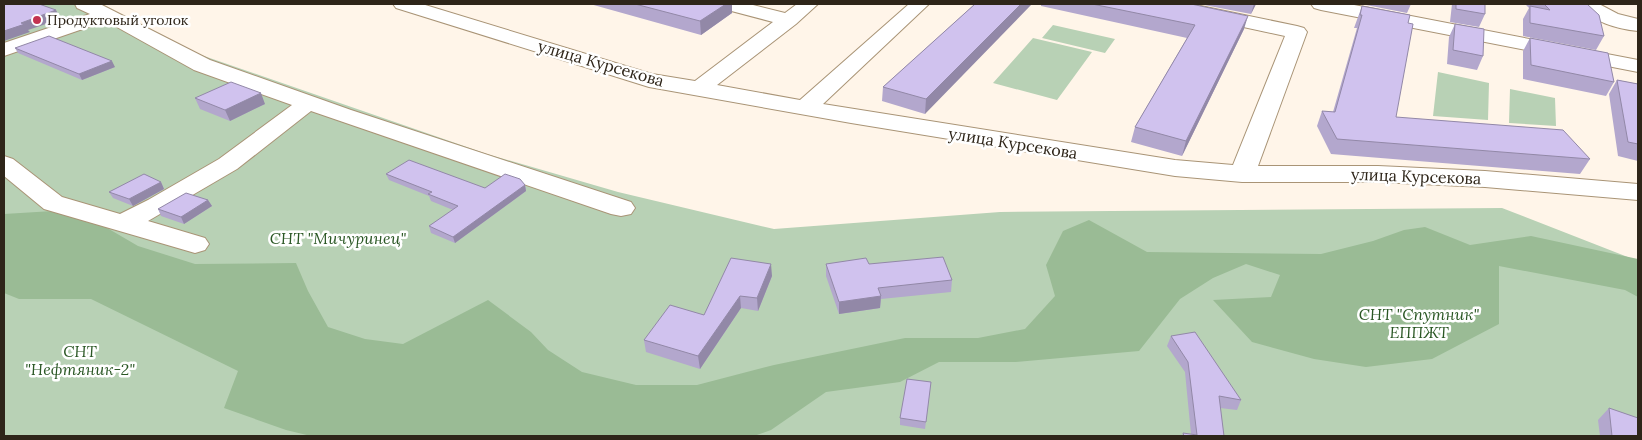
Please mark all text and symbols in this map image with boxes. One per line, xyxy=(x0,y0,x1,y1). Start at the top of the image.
place label: Продуктовый уголок xyxy=(47,11,189,29)
marker: Продуктовый уголок xyxy=(31,14,43,26)
street label: улица Курсекова xyxy=(536,35,666,91)
street label: улица Курсекова xyxy=(947,123,1079,163)
street label: улица Курсекова xyxy=(1351,164,1481,188)
park label: СНТ "Мичуринец" xyxy=(270,228,407,248)
park label: СНТ "Спутник" ЕППЖТ xyxy=(1359,304,1479,342)
park label: СНТ "Нефтяник-2" xyxy=(25,341,135,379)

